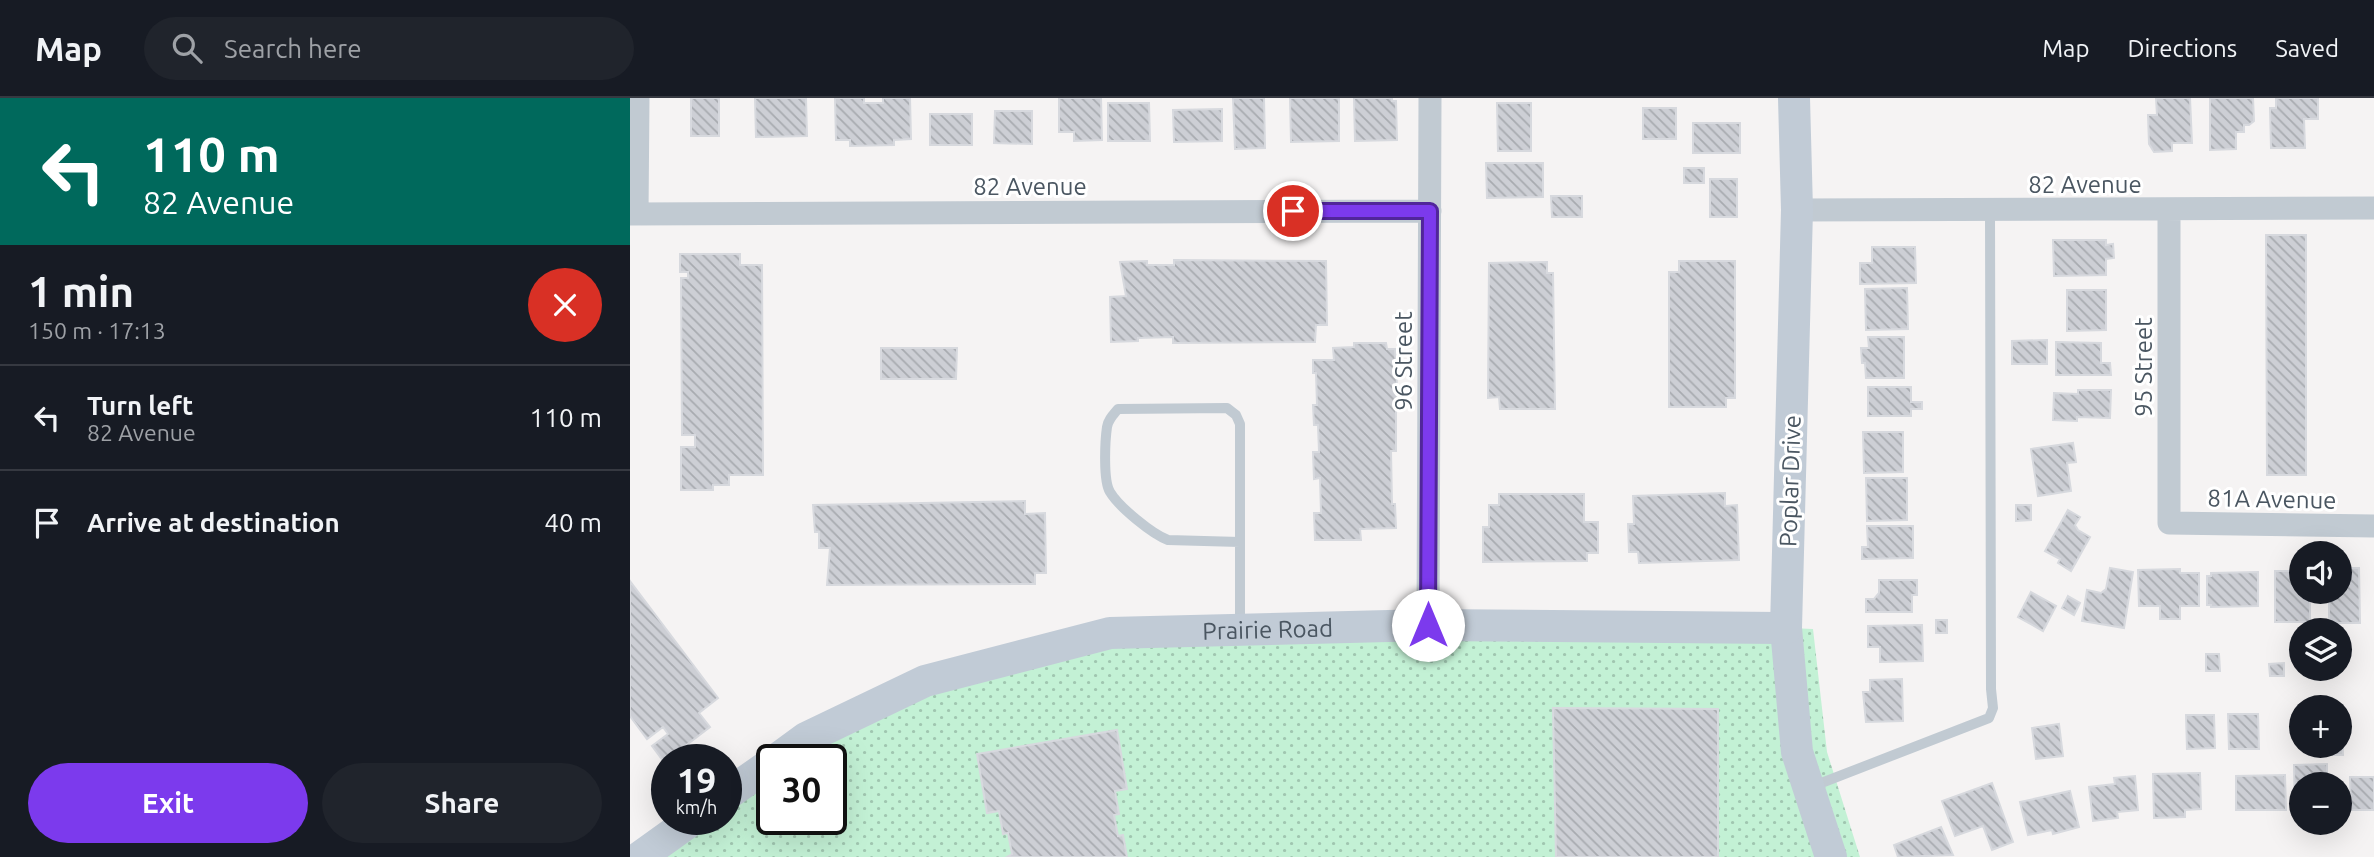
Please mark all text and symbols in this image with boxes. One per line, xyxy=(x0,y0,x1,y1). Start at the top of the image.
search box xyxy=(144,17,634,80)
icon: search xyxy=(168,29,206,67)
text: Map xyxy=(35,30,102,67)
text: Search here xyxy=(224,34,362,63)
text: Map xyxy=(2042,35,2089,62)
text: Directions xyxy=(2127,35,2237,62)
text: Saved xyxy=(2275,35,2339,62)
icon: left xyxy=(28,126,119,217)
text: 110 m xyxy=(143,126,280,181)
street label: 82 Avenue xyxy=(2028,171,2142,198)
street label: 82 Avenue xyxy=(973,173,1087,200)
pin xyxy=(1263,181,1323,241)
text: 82 Avenue xyxy=(143,184,294,220)
icon: arrive xyxy=(1274,192,1312,230)
text: 1 min xyxy=(28,268,134,315)
button: close xyxy=(528,268,602,342)
street label: 96 Street xyxy=(1390,311,1417,411)
street label: 95 Street xyxy=(2130,317,2157,417)
text: 150 m · 17:13 xyxy=(28,318,166,343)
text: Turn left xyxy=(87,391,193,420)
icon: left xyxy=(28,399,66,437)
text: 110 m xyxy=(530,403,602,432)
street label: Poplar Drive xyxy=(1774,414,1806,548)
text: 82 Avenue xyxy=(87,420,196,445)
street label: 81A Avenue xyxy=(2207,484,2337,514)
icon: arrive xyxy=(28,504,66,542)
text: Arrive at destination xyxy=(87,508,340,537)
text: 40 m xyxy=(544,508,602,537)
map controls xyxy=(2289,541,2352,835)
button: sound xyxy=(2289,541,2352,604)
position arrow xyxy=(1391,588,1465,662)
street label: Prairie Road xyxy=(1202,614,1333,644)
button: layers xyxy=(2289,618,2352,681)
button: + xyxy=(2289,695,2352,758)
speed limit sign: 30 xyxy=(756,744,847,835)
text: 19 xyxy=(677,760,716,800)
button: Exit xyxy=(28,763,308,843)
button: Share xyxy=(322,763,602,843)
button: − xyxy=(2289,772,2352,835)
text: km/h xyxy=(676,797,717,817)

